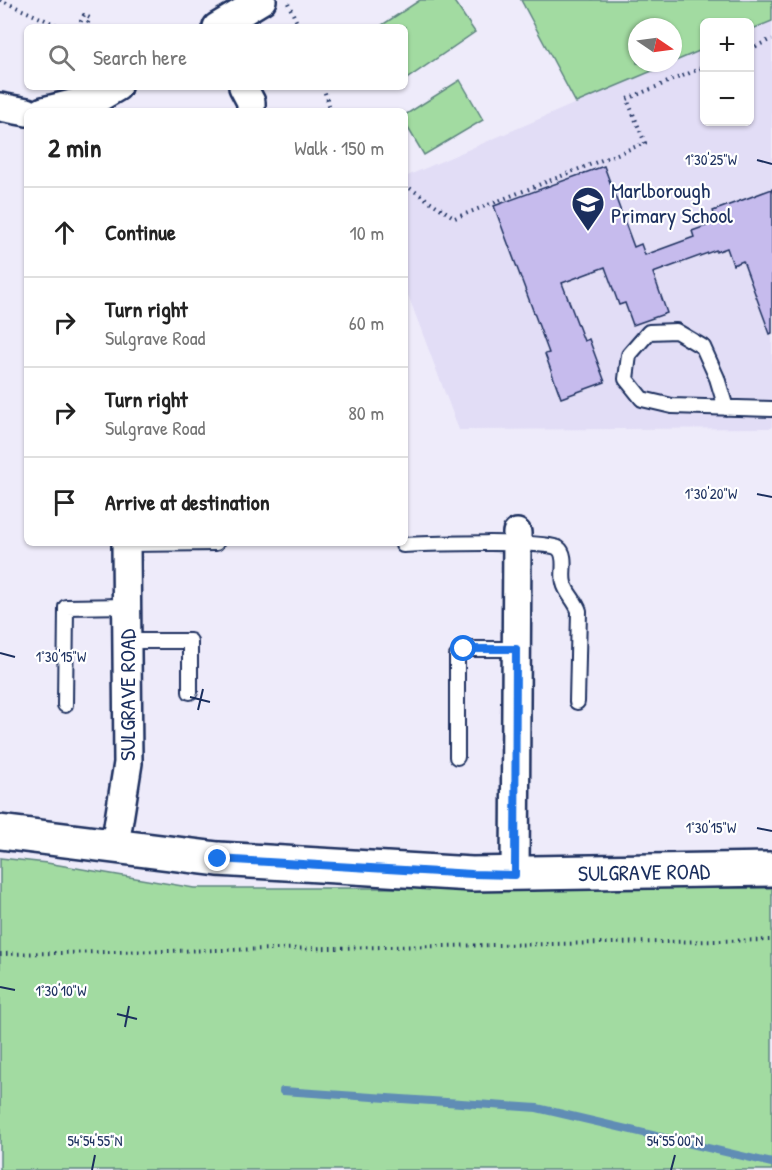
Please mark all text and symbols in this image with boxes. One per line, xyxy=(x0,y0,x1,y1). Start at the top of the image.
north arrow xyxy=(628,18,682,72)
map controls xyxy=(700,18,754,126)
button: + xyxy=(700,18,754,72)
search box xyxy=(24,24,408,90)
icon: search xyxy=(45,41,78,74)
text: Search here xyxy=(93,42,187,72)
button: − xyxy=(700,72,754,126)
text: 2 min xyxy=(48,130,101,165)
text: Walk · 150 m xyxy=(294,134,384,161)
text: 1°30'25"W xyxy=(685,149,738,170)
place label: Marlborough Primary School xyxy=(611,175,733,230)
school or university icon: Marlborough Primary School xyxy=(570,185,606,232)
icon: ahead xyxy=(48,216,81,249)
text: Continue xyxy=(105,217,176,247)
text: 10 m xyxy=(350,219,384,246)
text: Turn right xyxy=(105,294,188,324)
icon: right xyxy=(48,306,81,339)
text: 60 m xyxy=(349,309,384,336)
text: Sulgrave Road xyxy=(105,324,205,351)
text: Turn right xyxy=(105,384,188,414)
icon: right xyxy=(48,396,81,429)
text: 80 m xyxy=(348,399,384,426)
text: Sulgrave Road xyxy=(105,414,205,441)
text: 1°30'20"W xyxy=(685,483,738,504)
icon: arrive xyxy=(48,486,81,519)
text: Arrive at destination xyxy=(105,487,270,517)
street label: SULGRAVE ROAD xyxy=(112,628,142,761)
route start xyxy=(450,635,476,661)
text: 1°30'15"W xyxy=(36,646,87,667)
text: 1°30'15"W xyxy=(686,817,737,838)
route end xyxy=(204,845,230,871)
street label: SULGRAVE ROAD xyxy=(578,856,711,888)
text: 1°30'10"W xyxy=(36,980,87,1001)
text: 54°54'55"N xyxy=(67,1130,123,1151)
text: 54°55'00"N xyxy=(647,1130,703,1151)

